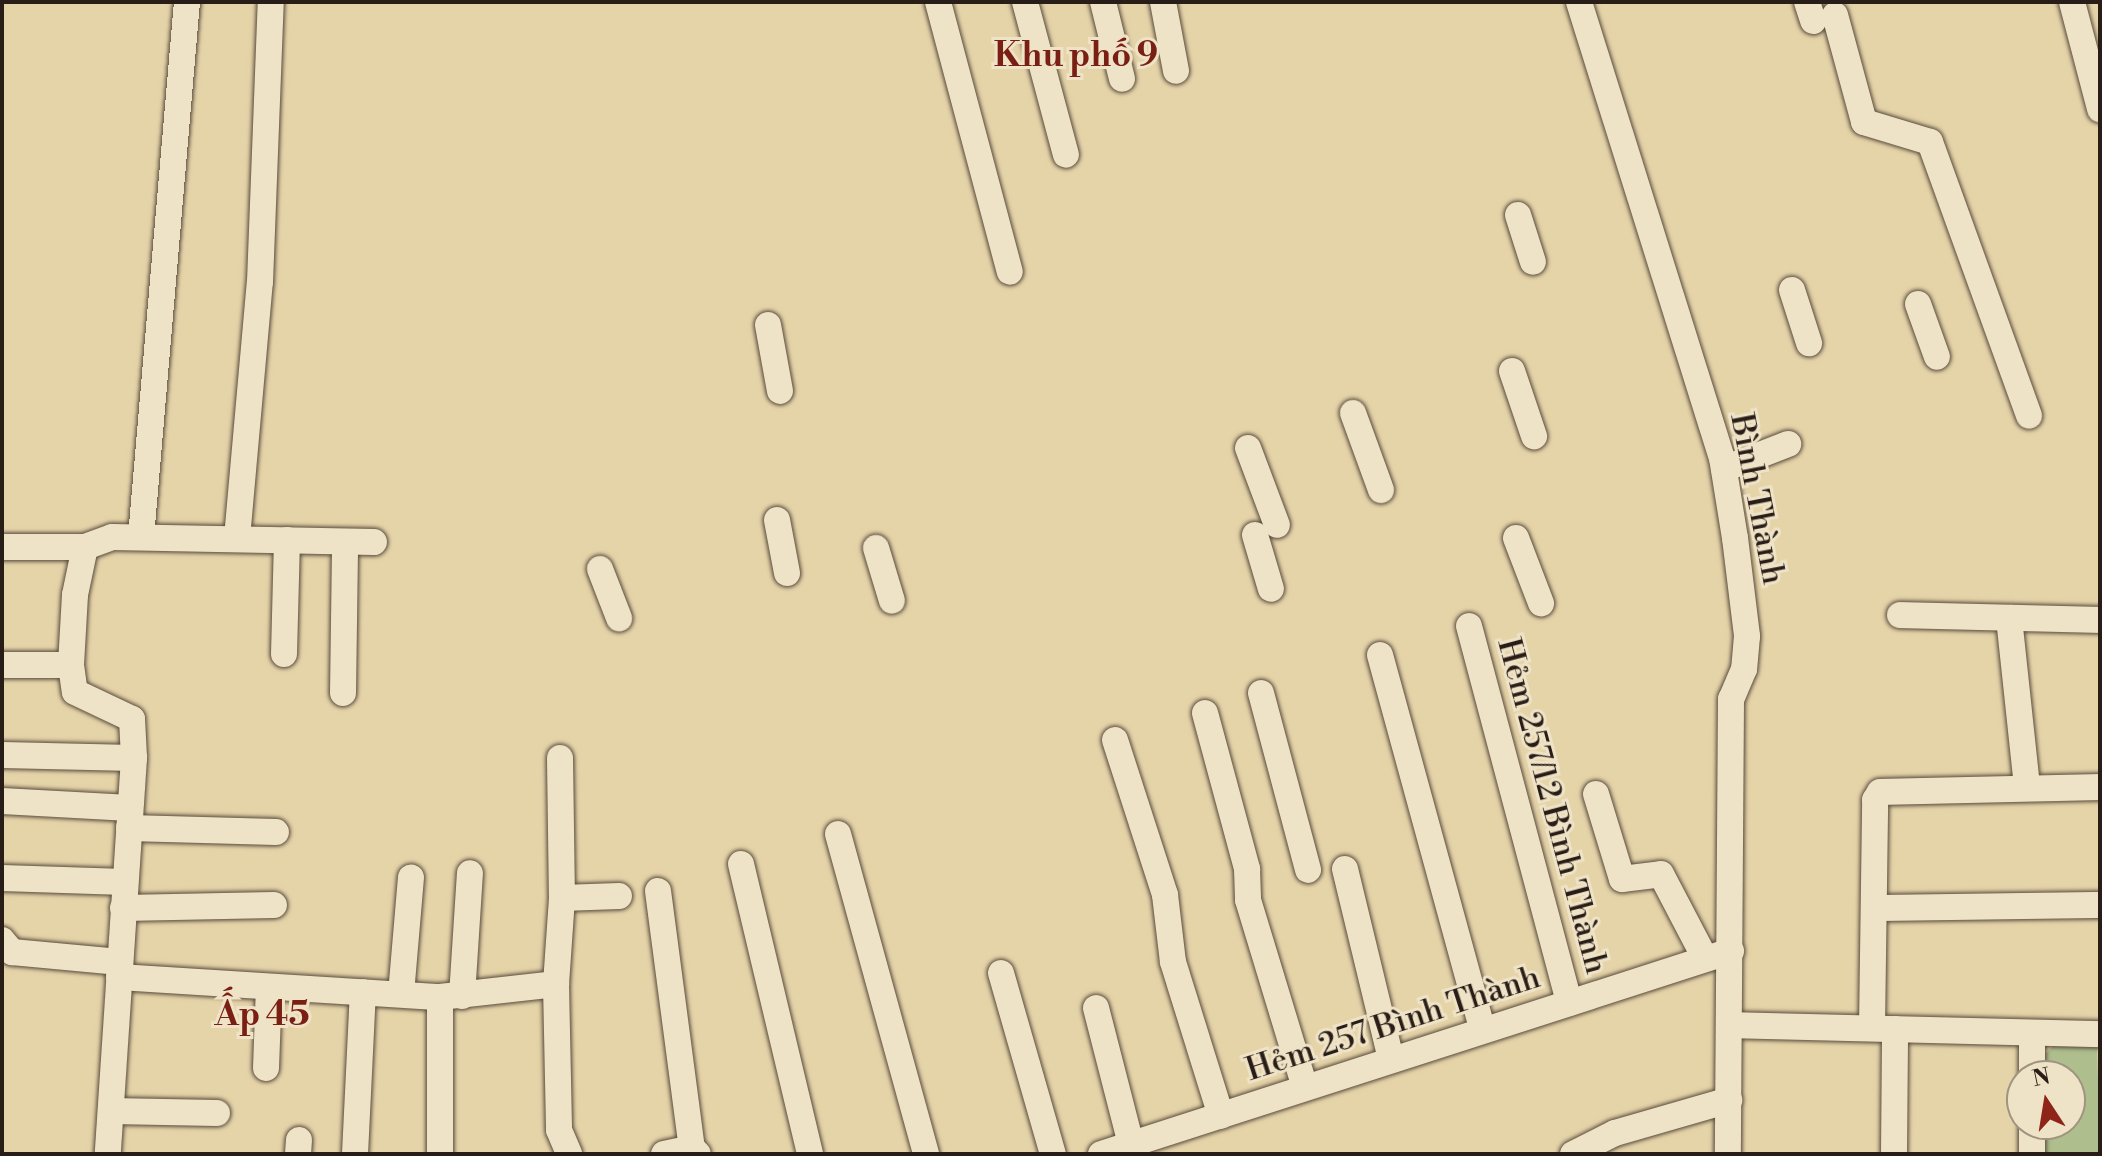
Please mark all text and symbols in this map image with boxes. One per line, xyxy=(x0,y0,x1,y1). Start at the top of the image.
district label: Khu phố 9 xyxy=(994,37,1158,77)
street label: Bình Thành xyxy=(1722,410,1792,588)
street label: Hẻm 257/12 Bình Thành xyxy=(1489,634,1615,978)
street label: Hẻm 257 Bình Thành xyxy=(1241,958,1545,1090)
district label: Ấp 45 xyxy=(214,996,310,1036)
north arrow xyxy=(2006,1060,2086,1140)
text: N xyxy=(2030,1063,2053,1093)

